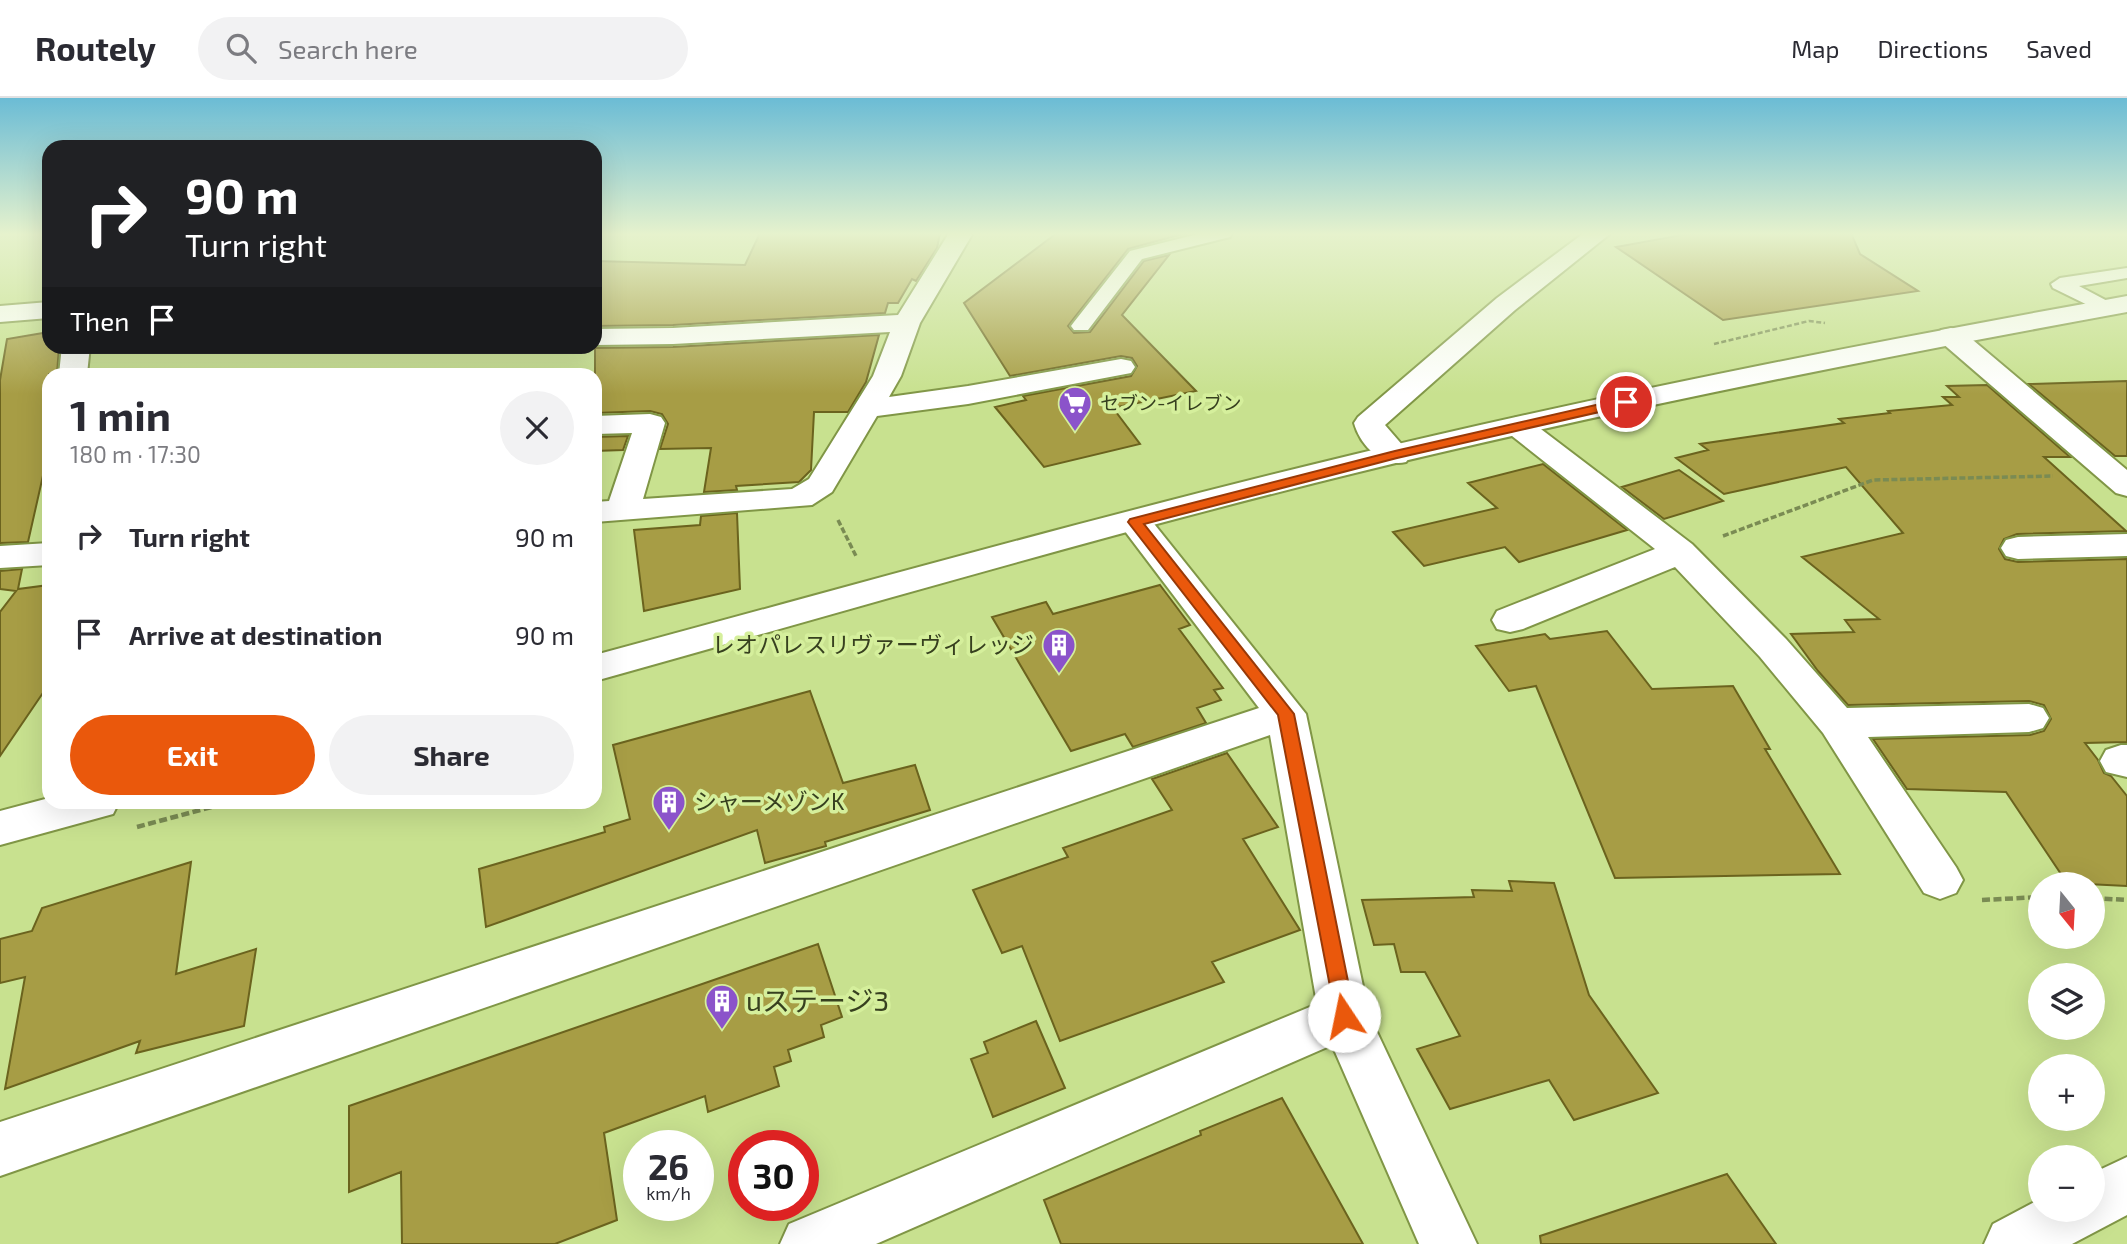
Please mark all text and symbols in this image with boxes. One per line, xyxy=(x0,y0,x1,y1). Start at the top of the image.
search box xyxy=(198,17,688,80)
text: Routely xyxy=(35,28,156,68)
icon: search xyxy=(222,29,260,67)
text: Search here xyxy=(278,33,418,64)
text: Map xyxy=(1791,34,1839,63)
text: Directions xyxy=(1877,34,1988,63)
text: Saved xyxy=(2026,34,2092,63)
text: 90 m xyxy=(185,165,299,224)
icon: right xyxy=(70,168,161,259)
text: Turn right xyxy=(185,225,327,263)
icon: arrive xyxy=(143,301,181,339)
text: Then xyxy=(70,305,129,336)
pin xyxy=(1596,372,1656,432)
icon: arrive xyxy=(1607,383,1645,421)
supermarket icon: セブン-イレブン xyxy=(1056,384,1094,433)
text: 1 min xyxy=(70,389,171,439)
button: close xyxy=(500,391,574,465)
place label: セブン-イレブン xyxy=(1100,391,1242,414)
text: 180 m · 17:30 xyxy=(70,440,201,468)
icon: right xyxy=(70,517,108,555)
text: Turn right xyxy=(129,521,250,552)
text: 90 m xyxy=(515,521,574,552)
icon: arrive xyxy=(70,615,108,653)
text: Arrive at destination xyxy=(129,619,382,650)
text: 90 m xyxy=(515,619,574,650)
building icon: レオパレスリヴァーヴィレッジ xyxy=(1040,626,1078,675)
place label: レオパレスリヴァーヴィレッジ xyxy=(712,630,1034,658)
button: Exit xyxy=(70,715,315,795)
button: Share xyxy=(329,715,574,795)
building icon: シャーメゾンK xyxy=(650,783,688,832)
place label: シャーメゾンK xyxy=(694,787,845,815)
north arrow xyxy=(2028,872,2105,948)
map controls xyxy=(2028,872,2105,1222)
button: layers xyxy=(2028,963,2105,1040)
position arrow xyxy=(1307,979,1381,1053)
building icon: uステージ3 xyxy=(703,982,741,1031)
place label: uステージ3 xyxy=(746,983,889,1017)
button: + xyxy=(2028,1054,2105,1131)
speed limit sign: 30 xyxy=(728,1130,819,1221)
text: 26 xyxy=(648,1145,689,1187)
button: − xyxy=(2028,1145,2105,1222)
text: km/h xyxy=(646,1182,691,1204)

